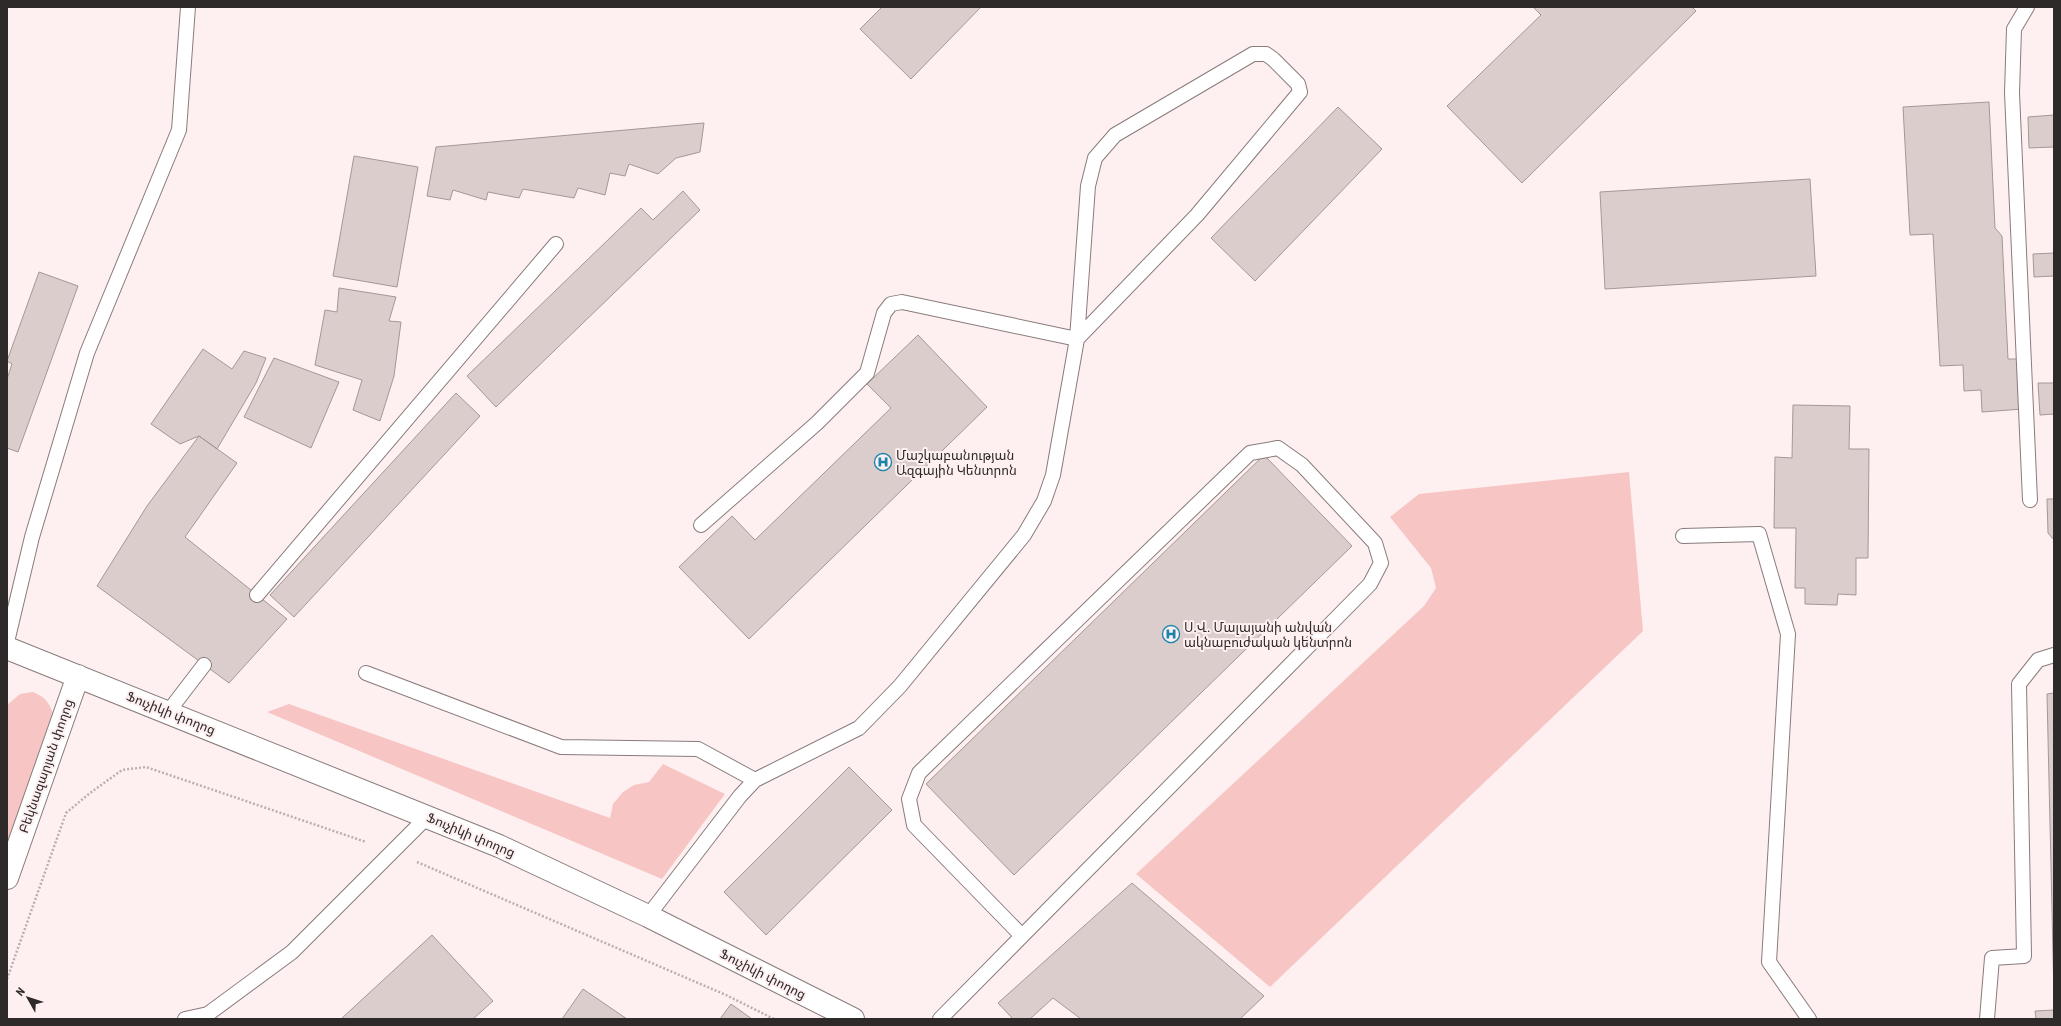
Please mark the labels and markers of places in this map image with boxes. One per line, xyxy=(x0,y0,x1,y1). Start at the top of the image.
place label: Մաշկաբանության Ազգային Կենտրոն xyxy=(896,448,1017,478)
hospital icon: Մաշկաբանության Ազգային Կենտրոն xyxy=(873,452,893,472)
place label: Ս.Վ. Մալայանի անվան ակնաբուժական կենտրոն xyxy=(1184,620,1352,650)
hospital icon: Ս.Վ. Մալայանի անվան ակնաբուժական կենտրոն xyxy=(1161,624,1181,644)

